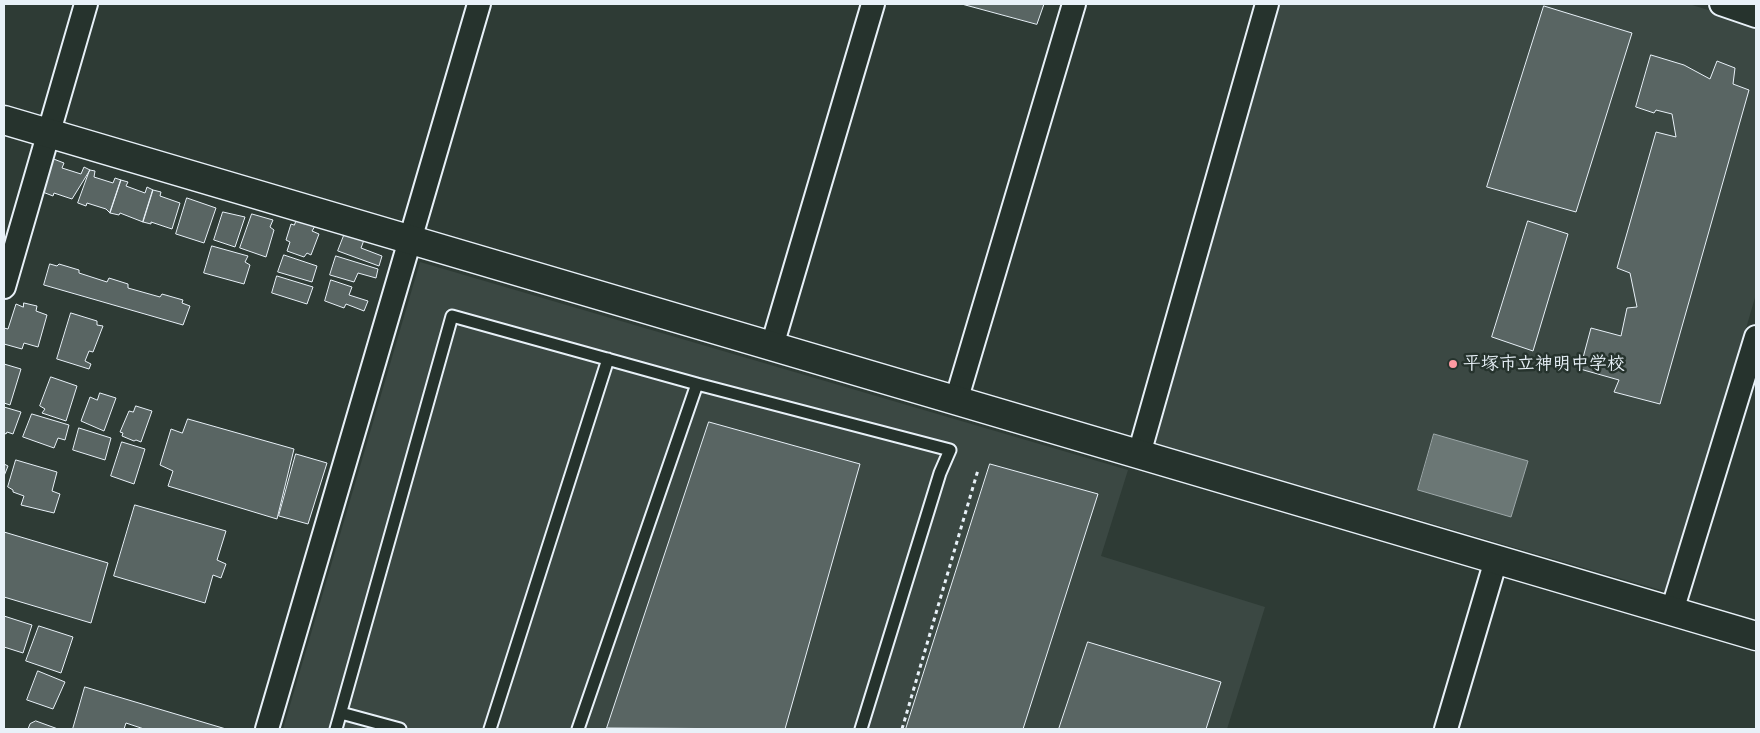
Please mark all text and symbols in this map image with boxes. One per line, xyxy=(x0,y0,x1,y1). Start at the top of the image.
place label: 平塚市立神明中学校 xyxy=(1463,353,1625,375)
marker: 平塚市立神明中学校 xyxy=(1447,358,1459,370)

